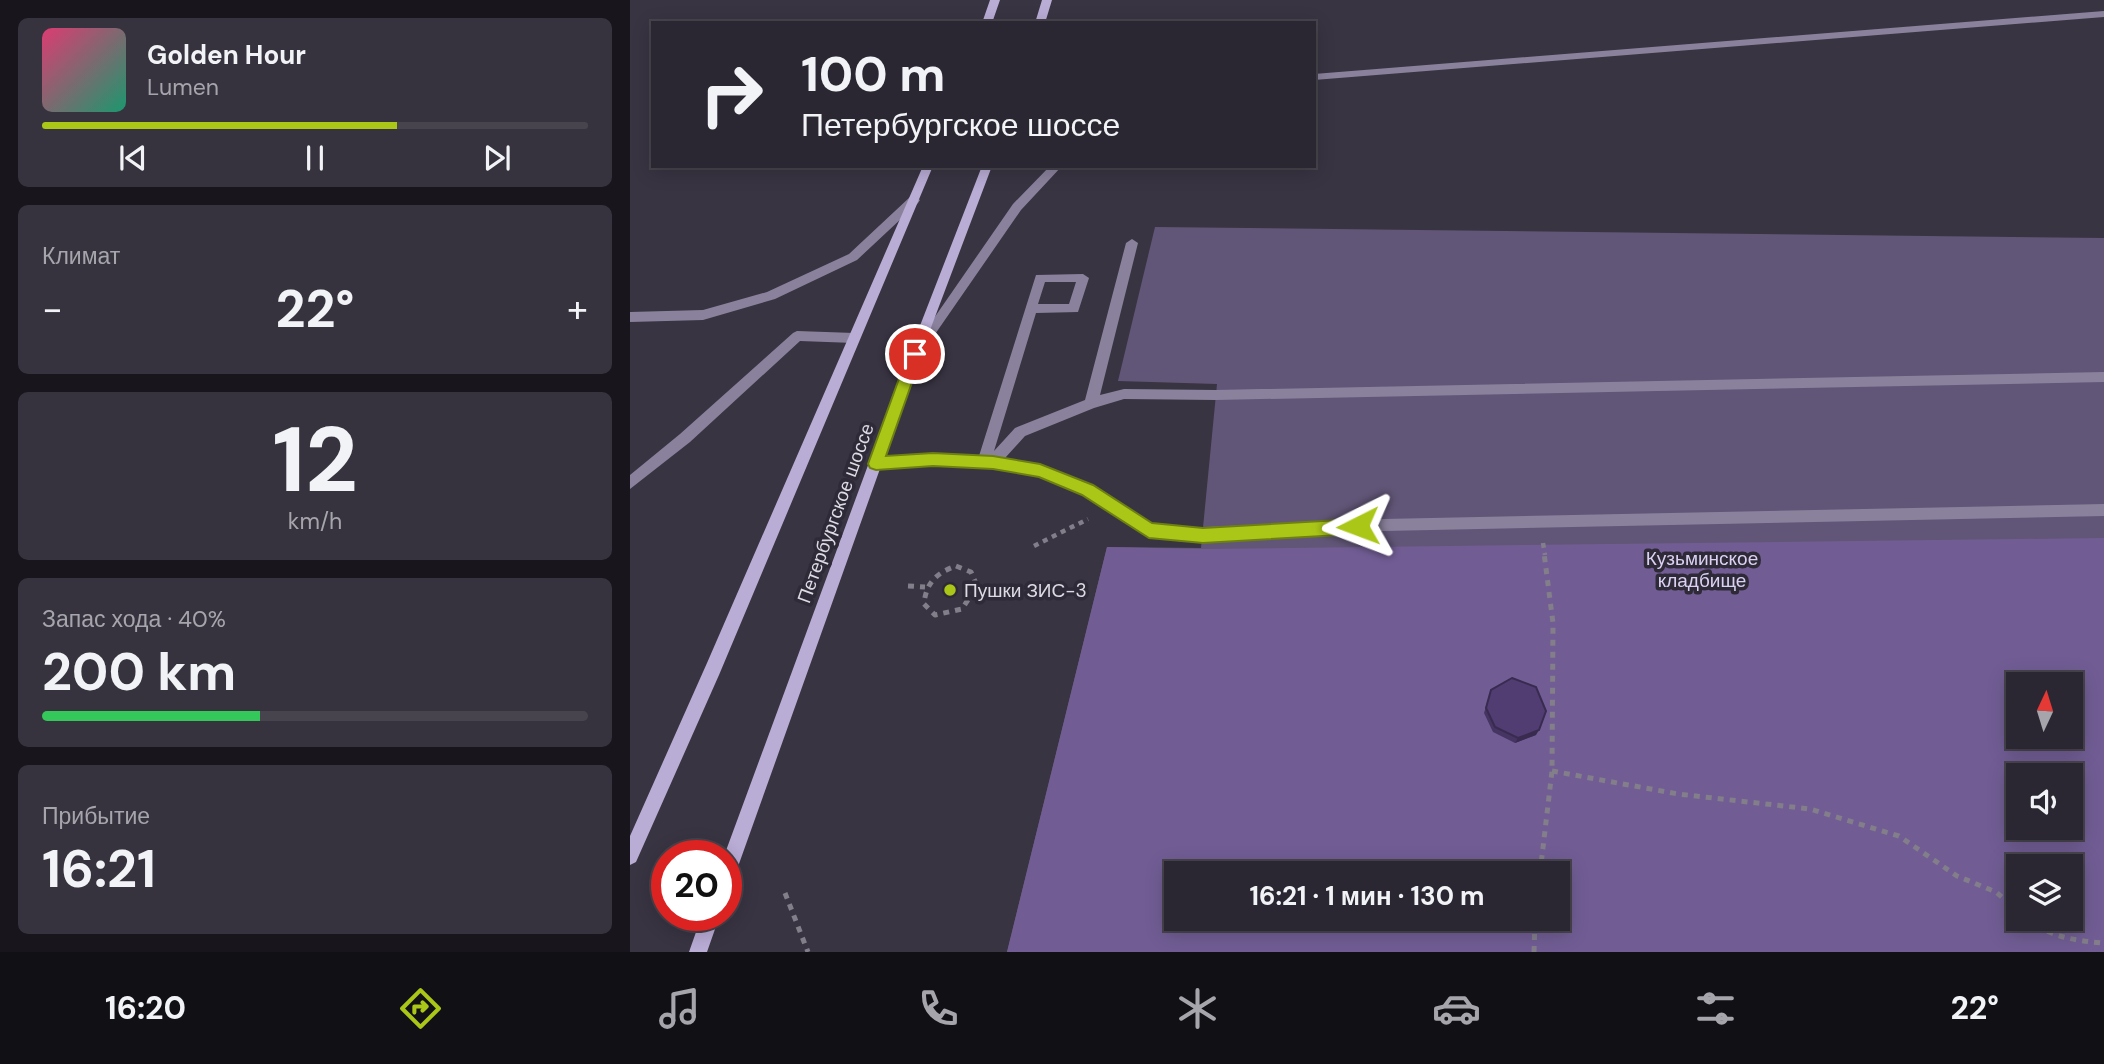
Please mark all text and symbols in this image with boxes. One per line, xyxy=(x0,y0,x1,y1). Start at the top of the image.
text: Golden Hour xyxy=(147,38,306,72)
text: 100 m xyxy=(801,42,945,106)
icon: right xyxy=(686,49,777,140)
text: Lumen xyxy=(147,72,219,102)
text: Петербургское шоссе xyxy=(801,104,1120,146)
icon: previous xyxy=(114,139,152,177)
icon: pause xyxy=(296,139,334,177)
icon: next xyxy=(478,139,516,177)
text: Климат xyxy=(42,241,120,271)
text: 22° xyxy=(276,275,354,343)
text: − xyxy=(42,284,63,334)
text: + xyxy=(567,284,588,334)
pin xyxy=(885,324,945,384)
icon: arrive xyxy=(896,335,934,373)
text: 12 xyxy=(272,401,358,519)
street label: Петербургское шоссе xyxy=(791,420,880,607)
position arrow xyxy=(1321,489,1395,563)
text: km/h xyxy=(288,506,342,536)
park label: Кузьминское кладбище xyxy=(1646,546,1758,593)
place label: Пушки ЗИС-3 xyxy=(964,578,1087,603)
marker: Пушки ЗИС-3 xyxy=(942,582,958,598)
text: Запас хода · 40% xyxy=(42,604,226,634)
text: 200 km xyxy=(42,638,236,706)
north arrow xyxy=(2006,672,2082,749)
map controls xyxy=(2006,672,2083,931)
button: sound xyxy=(2006,763,2083,840)
text: Прибытие xyxy=(42,801,150,831)
text: 16:21 xyxy=(42,835,156,903)
speed limit sign: 20 xyxy=(651,840,742,931)
button: layers xyxy=(2006,854,2083,931)
text: 16:21 · 1 мин · 130 m xyxy=(1249,879,1485,913)
icon: directions xyxy=(396,984,445,1033)
icon: music xyxy=(655,984,704,1033)
icon: phone xyxy=(914,984,963,1033)
icon: climate xyxy=(1173,984,1222,1033)
icon: car xyxy=(1432,984,1481,1033)
icon: filters xyxy=(1691,984,1740,1033)
text: 16:20 xyxy=(105,987,186,1029)
text: 22° xyxy=(1950,987,1999,1029)

